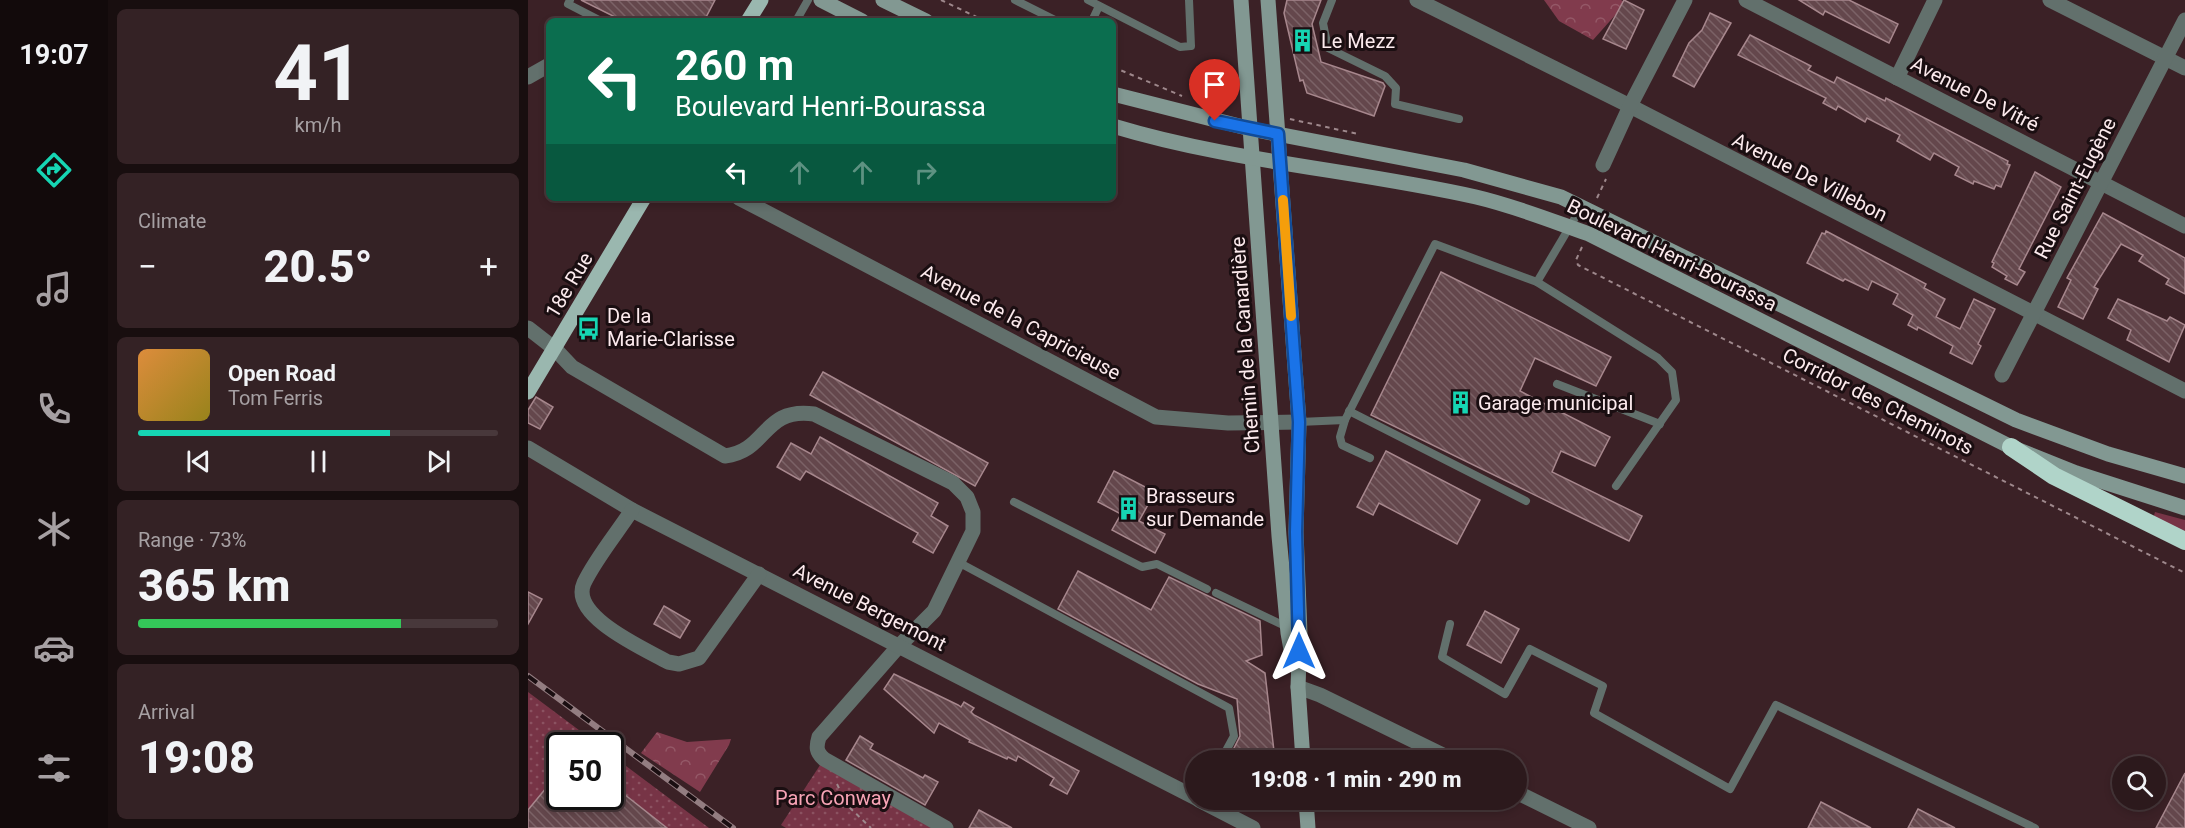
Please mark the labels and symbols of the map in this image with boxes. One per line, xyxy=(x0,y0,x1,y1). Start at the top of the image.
building icon: Le Mezz xyxy=(1290,28,1316,54)
place label: Le Mezz xyxy=(1321,29,1395,53)
street label: Avenue De Vitré xyxy=(1907,51,2043,137)
pin xyxy=(1189,59,1240,121)
street label: Rue Saint-Eugène xyxy=(2029,113,2121,263)
street label: Avenue De Villebon xyxy=(1729,128,1891,226)
street label: Boulevard Henri-Bourassa xyxy=(1563,194,1781,316)
street label: Chemin de la Canardière xyxy=(1225,236,1265,454)
street label: 18e Rue xyxy=(540,248,598,322)
street label: Avenue de la Capricieuse xyxy=(917,259,1125,385)
place label: De la Marie-Clarisse xyxy=(607,304,735,351)
bus stop icon: De la Marie-Clarisse xyxy=(576,315,602,341)
street label: Corridor des Cheminots xyxy=(1779,342,1977,460)
building icon: Garage municipal xyxy=(1447,390,1473,416)
place label: Garage municipal xyxy=(1478,391,1633,415)
place label: Brasseurs sur Demande xyxy=(1146,484,1264,531)
building icon: Brasseurs sur Demande xyxy=(1115,495,1141,521)
street label: Avenue Bergemont xyxy=(790,558,950,656)
position arrow xyxy=(1267,619,1331,683)
speed limit sign: 50 xyxy=(546,732,624,810)
park label: Parc Conway xyxy=(775,786,892,810)

